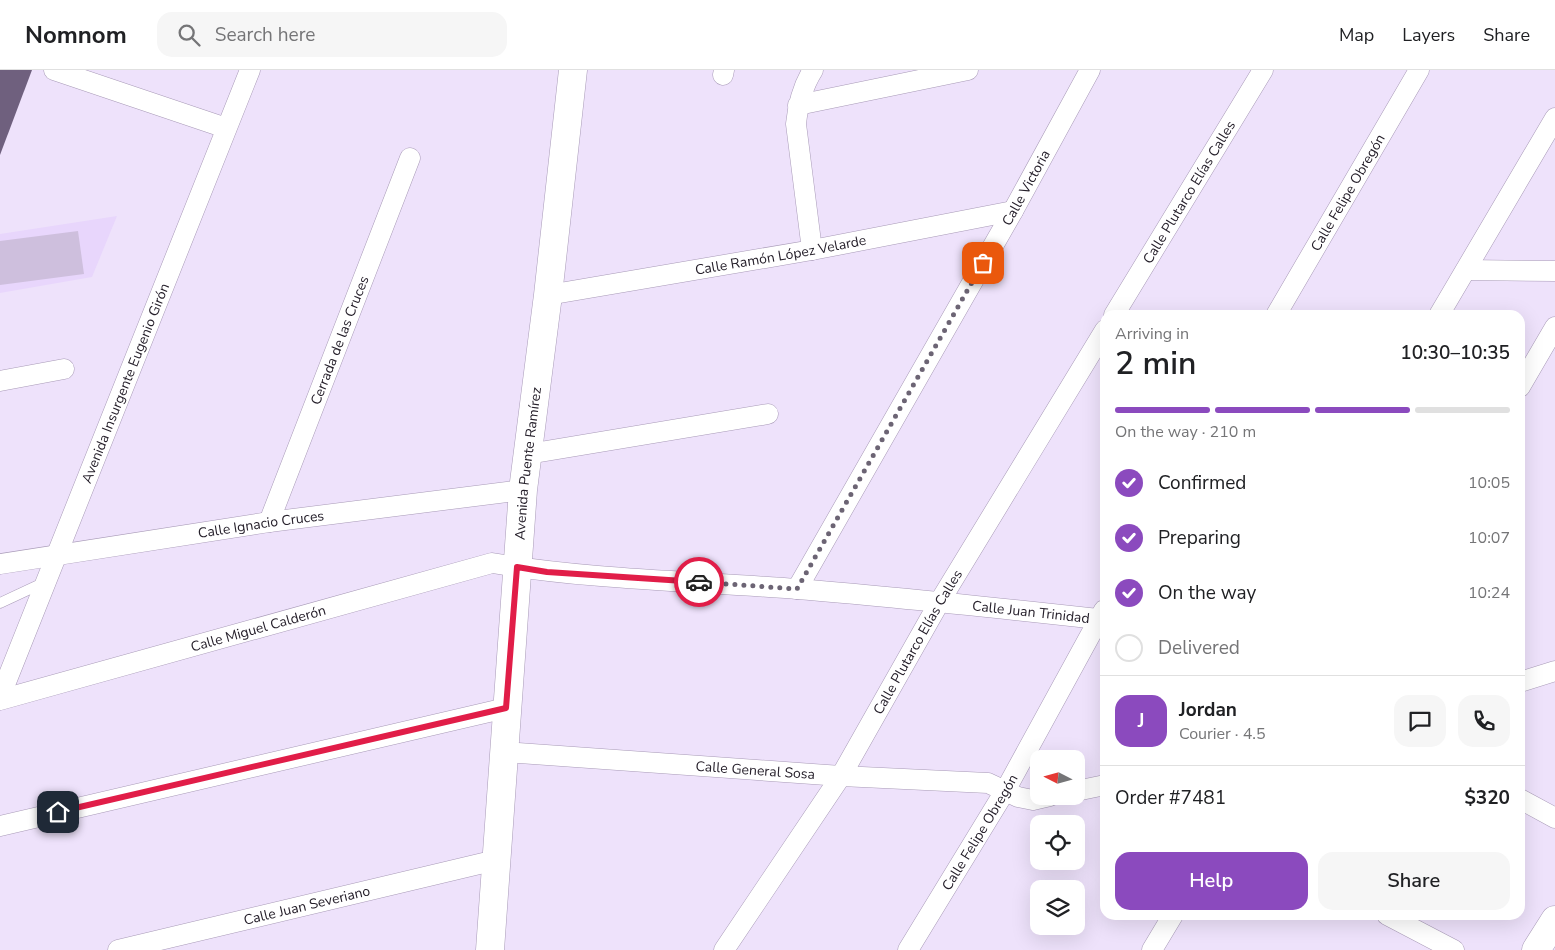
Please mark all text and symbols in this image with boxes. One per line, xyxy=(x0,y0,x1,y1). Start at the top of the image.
search box xyxy=(157,12,507,57)
text: Nomnom xyxy=(25,19,127,51)
icon: search xyxy=(175,21,203,49)
text: Search here xyxy=(215,22,315,48)
text: Map xyxy=(1339,23,1374,47)
text: Layers xyxy=(1402,23,1455,47)
text: Share xyxy=(1483,23,1530,47)
street label: Calle Plutarco Elías Calles xyxy=(1138,117,1240,267)
street label: Calle Felipe Obregón xyxy=(1306,131,1390,255)
street label: Calle Victoria xyxy=(998,147,1055,229)
street label: Calle Ramón López Velarde xyxy=(694,231,868,280)
pin xyxy=(962,242,1004,284)
icon: bag xyxy=(969,249,997,277)
street label: Cerrada de las Cruces xyxy=(306,273,374,408)
street label: Avenida Insurgente Eugenio Girón xyxy=(77,280,174,486)
text: Arriving in xyxy=(1115,323,1189,345)
text: 10:30–10:35 xyxy=(1400,340,1510,366)
text: 2 min xyxy=(1115,342,1197,385)
street label: Avenida Puente Ramírez xyxy=(510,386,546,541)
text: On the way · 210 m xyxy=(1115,421,1256,443)
icon: check xyxy=(1115,469,1143,497)
text: Confirmed xyxy=(1158,470,1246,496)
text: 10:05 xyxy=(1468,472,1510,494)
street label: Calle Ignacio Cruces xyxy=(197,506,325,543)
icon: check xyxy=(1115,524,1143,552)
text: Preparing xyxy=(1158,525,1241,551)
text: 10:07 xyxy=(1468,527,1510,549)
courier xyxy=(674,557,724,607)
street label: Calle Plutarco Elías Calles xyxy=(869,566,967,718)
icon: car xyxy=(685,568,713,596)
icon: check xyxy=(1115,579,1143,607)
text: On the way xyxy=(1158,580,1256,606)
text: 10:24 xyxy=(1468,582,1510,604)
street label: Calle Juan Trinidad xyxy=(971,596,1091,628)
street label: Calle Miguel Calderón xyxy=(189,601,328,656)
text: Delivered xyxy=(1158,635,1240,661)
button: chat xyxy=(1394,695,1446,747)
button: phone xyxy=(1458,695,1510,747)
text: Jordan xyxy=(1179,697,1237,723)
text: J xyxy=(1138,708,1144,734)
text: Courier · 4.5 xyxy=(1179,723,1265,745)
north arrow xyxy=(1030,750,1085,805)
map controls xyxy=(1030,750,1085,935)
street label: Calle General Sosa xyxy=(695,757,816,784)
street label: Calle Felipe Obregón xyxy=(938,771,1022,894)
text: Order #7481 xyxy=(1115,785,1226,811)
text: $320 xyxy=(1464,785,1510,811)
pin xyxy=(37,791,79,833)
icon: home xyxy=(44,798,72,826)
button: locate xyxy=(1030,815,1085,870)
button: Help xyxy=(1115,852,1308,910)
button: Share xyxy=(1318,852,1510,910)
button: layers xyxy=(1030,880,1085,935)
street label: Calle Juan Severiano xyxy=(242,881,372,930)

